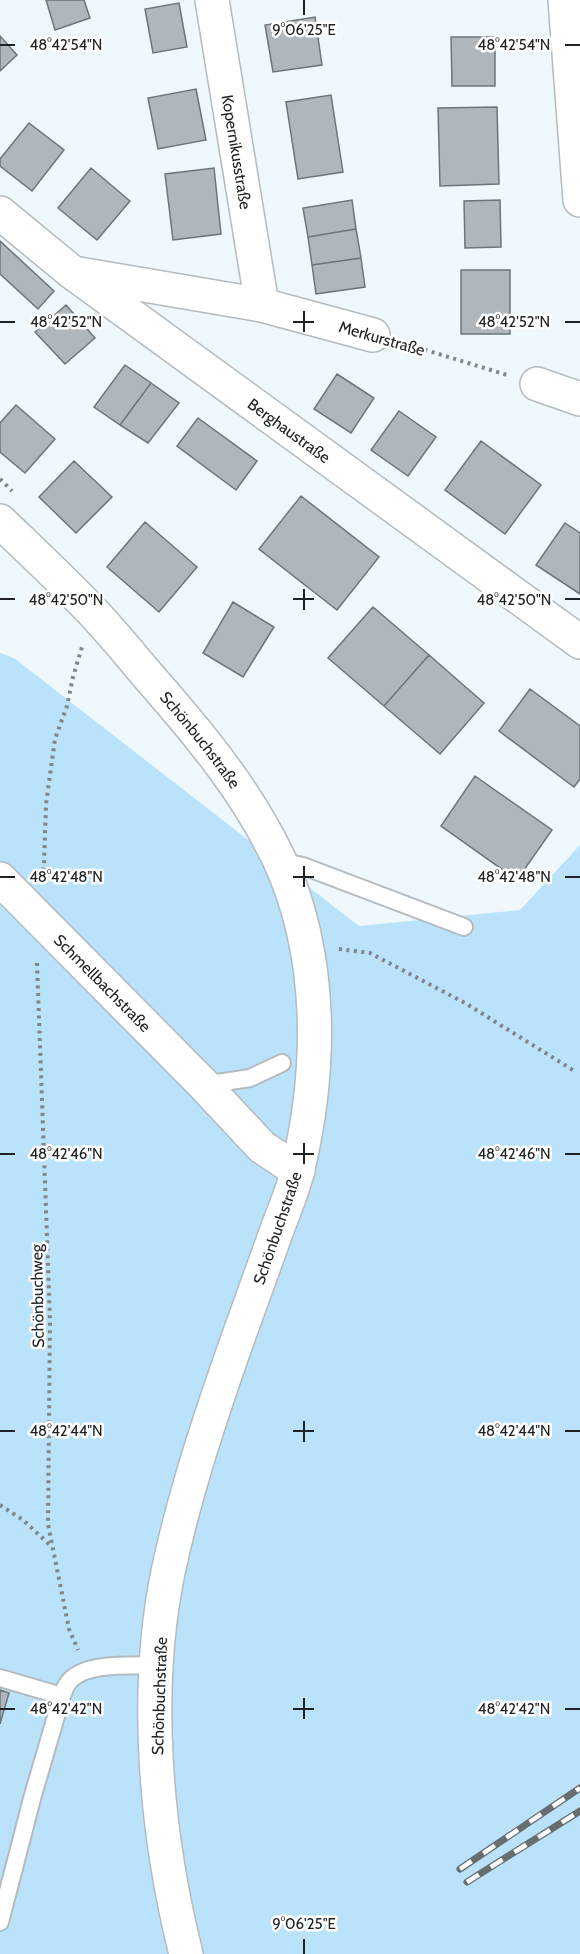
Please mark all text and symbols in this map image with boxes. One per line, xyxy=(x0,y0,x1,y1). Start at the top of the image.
text: 9°06'25"E xyxy=(272,21,336,39)
text: 48°42'54"N xyxy=(30,36,102,54)
text: 48°42'54"N xyxy=(478,36,550,54)
street label: Kopernikusstraße xyxy=(218,93,255,211)
text: 48°42'52"N xyxy=(30,313,102,331)
text: 48°42'52"N xyxy=(478,313,550,331)
street label: Merkurstraße xyxy=(337,317,427,360)
street label: Berghaustraße xyxy=(244,394,334,467)
text: 48°42'50"N xyxy=(29,591,103,609)
text: 48°42'50"N xyxy=(477,591,551,609)
street label: Schönbuchstraße xyxy=(156,688,244,792)
text: 48°42'48"N xyxy=(29,868,103,886)
text: 48°42'48"N xyxy=(477,868,551,886)
street label: Schmellbachstraße xyxy=(50,930,155,1036)
text: 48°42'46"N xyxy=(29,1145,103,1163)
text: 48°42'46"N xyxy=(477,1145,551,1163)
street label: Schönbuchstraße xyxy=(249,1169,306,1287)
street label: Schönbuchweg xyxy=(27,1243,48,1348)
text: 48°42'44"N xyxy=(29,1422,103,1440)
text: 48°42'44"N xyxy=(477,1422,551,1440)
street label: Schönbuchstraße xyxy=(148,1637,171,1755)
text: 48°42'42"N xyxy=(30,1700,102,1718)
text: 48°42'42"N xyxy=(478,1700,550,1718)
text: 9°06'25"E xyxy=(272,1915,336,1933)

